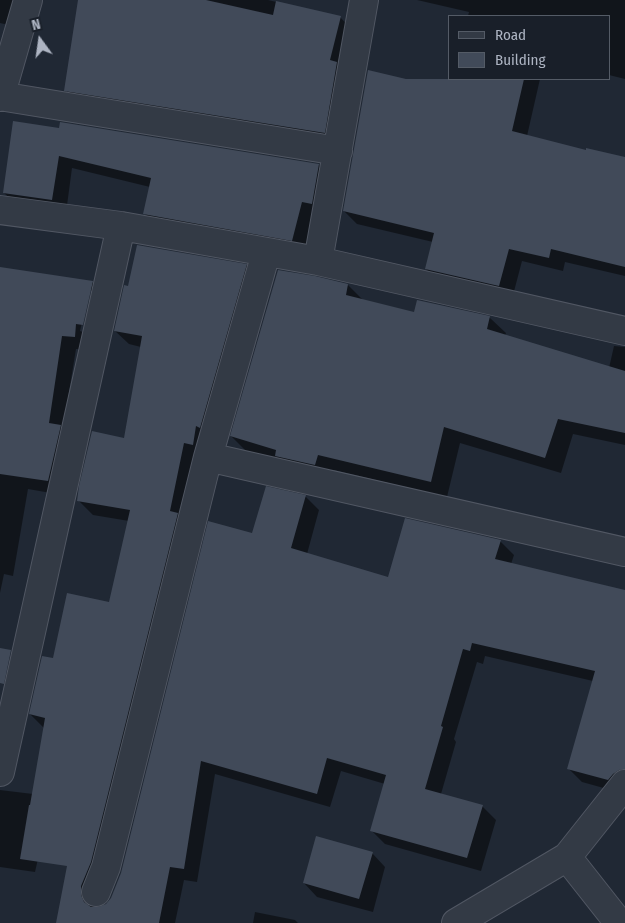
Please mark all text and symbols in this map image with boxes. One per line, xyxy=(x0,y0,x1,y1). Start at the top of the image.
north arrow xyxy=(15,15,65,65)
legend xyxy=(448,15,610,80)
text: N xyxy=(30,16,42,34)
text: Road xyxy=(495,26,526,44)
text: Building xyxy=(495,51,546,69)

